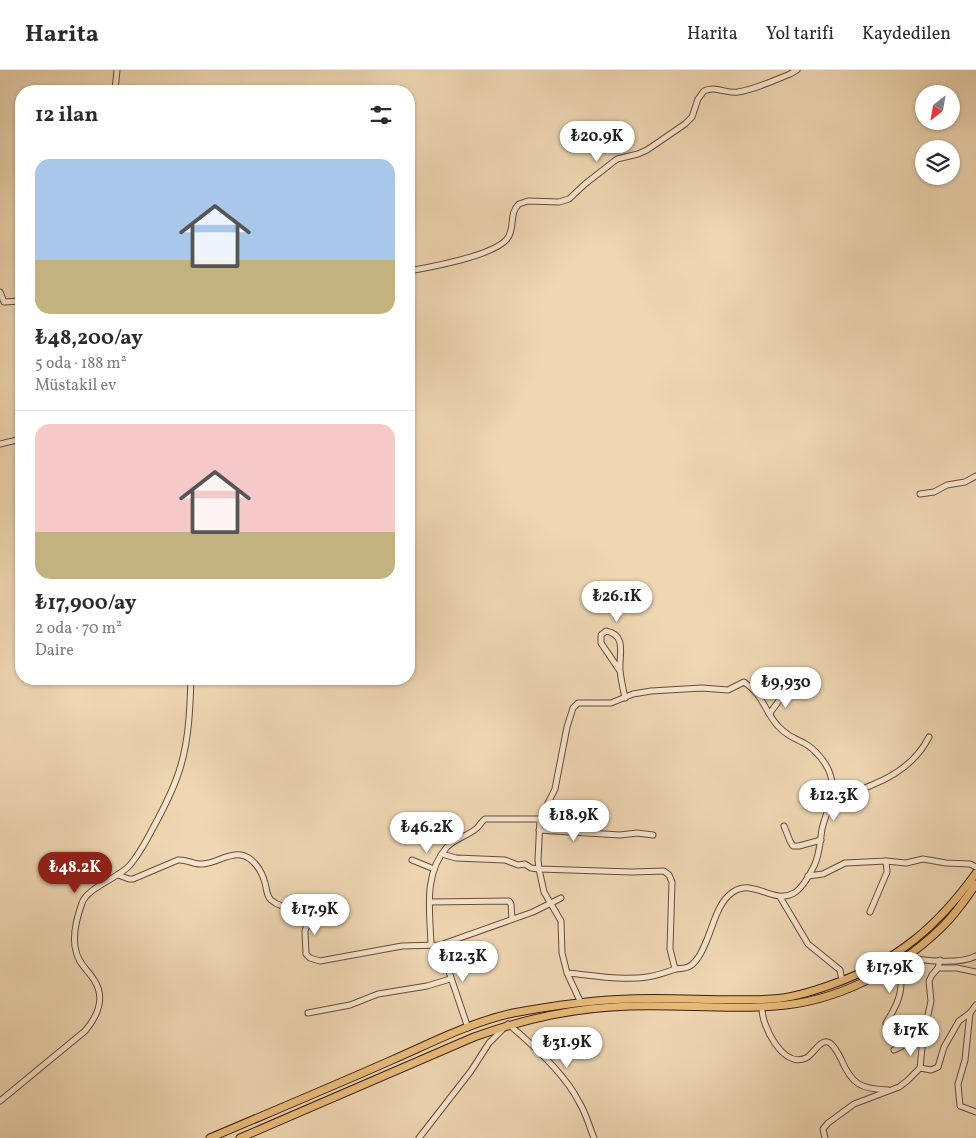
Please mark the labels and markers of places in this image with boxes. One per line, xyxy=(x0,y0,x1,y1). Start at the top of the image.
pin: ₺20.9K xyxy=(556,121,638,163)
pin: ₺26.1K xyxy=(576,580,658,623)
pin: ₺9,930 xyxy=(745,666,827,709)
pin: ₺12.3K xyxy=(793,780,875,822)
pin: ₺18.9K xyxy=(533,800,615,842)
pin: ₺46.2K xyxy=(386,812,468,854)
pin: ₺48.2K xyxy=(34,852,116,894)
pin: ₺17.9K xyxy=(274,894,356,936)
pin: ₺12.3K xyxy=(422,940,504,983)
pin: ₺17.9K xyxy=(849,952,931,994)
pin: ₺17K xyxy=(881,1014,941,1057)
pin: ₺31.9K xyxy=(526,1026,608,1069)

